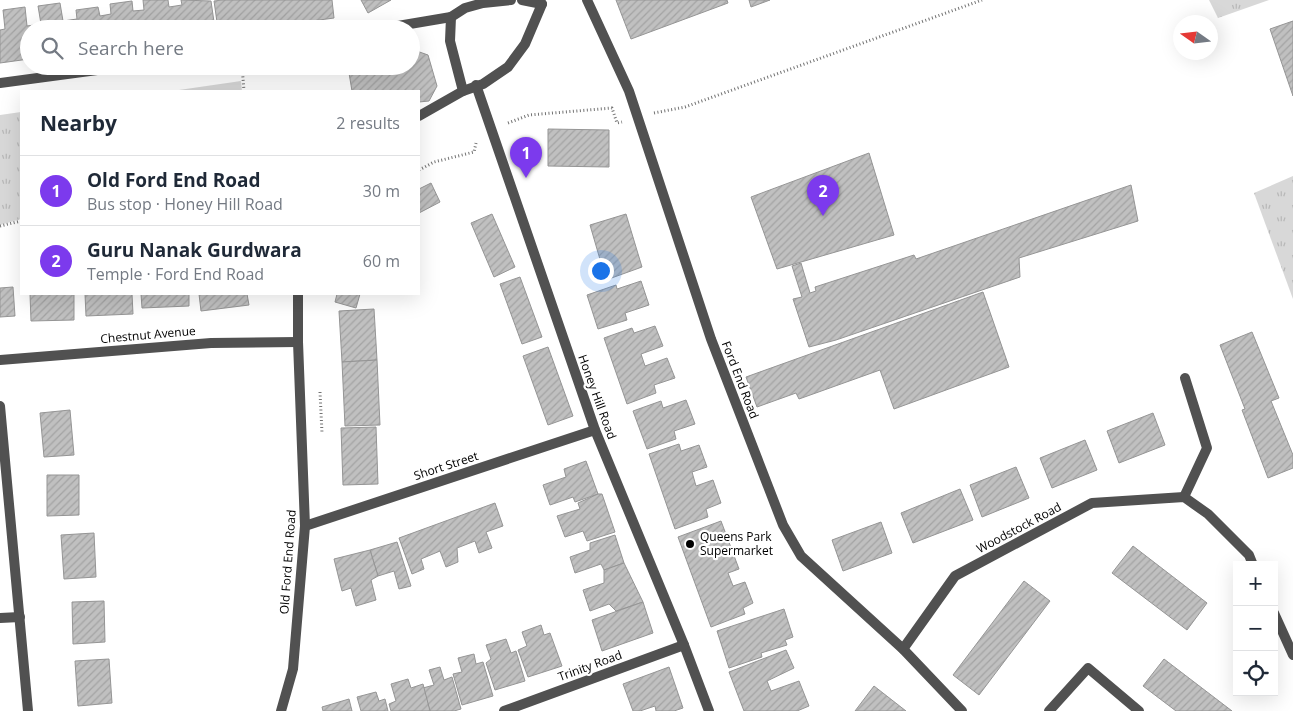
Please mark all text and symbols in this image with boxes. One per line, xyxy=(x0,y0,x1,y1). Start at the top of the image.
north arrow xyxy=(1173,15,1218,60)
search box xyxy=(20,20,420,75)
icon: search xyxy=(38,34,66,62)
text: Search here xyxy=(78,35,184,61)
text: Nearby xyxy=(40,109,117,137)
text: 2 results xyxy=(336,112,400,134)
pin: 1 xyxy=(510,137,542,178)
text: Old Ford End Road xyxy=(87,167,261,193)
pin: 2 xyxy=(807,175,839,216)
text: 1 xyxy=(51,180,61,202)
text: 30 m xyxy=(363,180,400,202)
text: Bus stop · Honey Hill Road xyxy=(87,193,283,215)
text: Guru Nanak Gurdwara xyxy=(87,237,302,263)
text: 2 xyxy=(51,250,61,272)
text: 60 m xyxy=(363,250,400,272)
your location xyxy=(588,258,614,284)
text: Temple · Ford End Road xyxy=(87,263,264,285)
street label: Chestnut Avenue xyxy=(100,322,197,347)
street label: Ford End Road xyxy=(718,339,763,421)
street label: Honey Hill Road xyxy=(574,352,621,442)
street label: Short Street xyxy=(411,447,480,484)
street label: Woodstock Road xyxy=(973,498,1064,557)
street label: Old Ford End Road xyxy=(275,509,300,615)
place label: Queens Park Supermarket xyxy=(700,528,773,559)
marker: Queens Park Supermarket xyxy=(684,538,696,550)
map controls xyxy=(1233,561,1278,696)
button: + xyxy=(1233,561,1278,606)
button: − xyxy=(1233,606,1278,651)
street label: Trinity Road xyxy=(555,646,624,685)
button: locate xyxy=(1233,651,1278,696)

